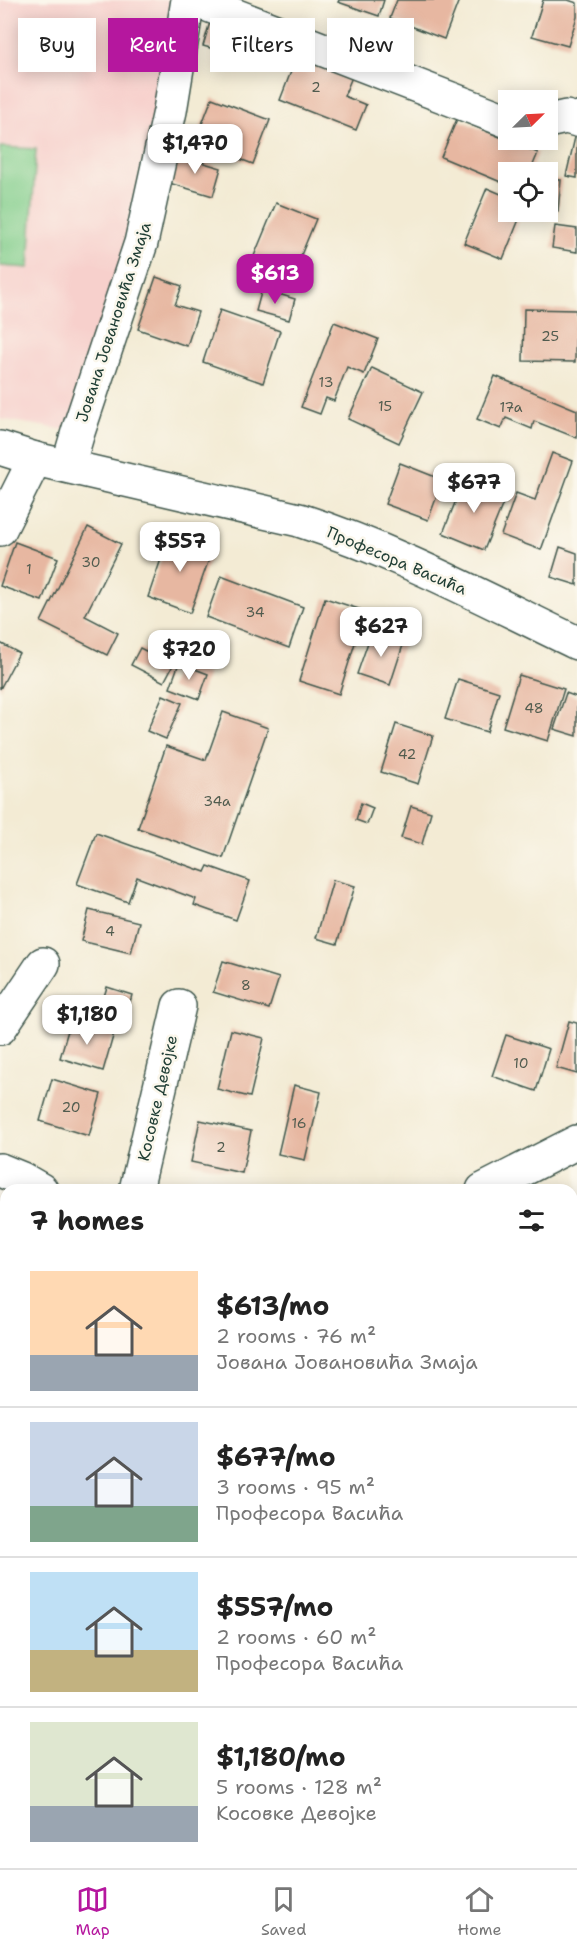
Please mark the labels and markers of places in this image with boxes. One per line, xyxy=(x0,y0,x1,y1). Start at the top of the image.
pin: $1,470 xyxy=(146,124,244,175)
pin: $613 xyxy=(239,254,311,305)
pin: $677 xyxy=(438,463,510,514)
pin: $557 xyxy=(144,522,216,573)
pin: $627 xyxy=(345,607,417,658)
pin: $720 xyxy=(153,630,225,681)
pin: $1,180 xyxy=(38,995,136,1046)

